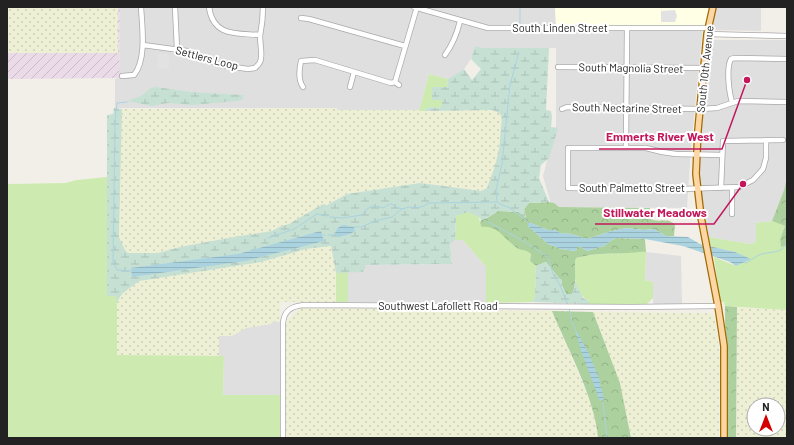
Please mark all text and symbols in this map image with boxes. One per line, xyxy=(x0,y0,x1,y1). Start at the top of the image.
street label: South Linden Street xyxy=(512,21,608,34)
street label: South 10th Avenue xyxy=(693,25,716,113)
street label: Settlers Loop xyxy=(174,43,240,72)
street label: South Magnolia Street xyxy=(578,60,684,75)
street label: South Nectarine Street xyxy=(572,100,682,115)
callout: Emmerts River West xyxy=(599,125,722,149)
text: Emmerts River West xyxy=(606,129,714,143)
street label: South Palmetto Street xyxy=(579,181,685,194)
callout: Stillwater Meadows xyxy=(595,200,714,224)
text: Stillwater Meadows xyxy=(603,205,707,219)
street label: Southwest Lafollett Road xyxy=(378,299,498,312)
north arrow xyxy=(746,397,786,437)
text: N xyxy=(762,400,770,413)

